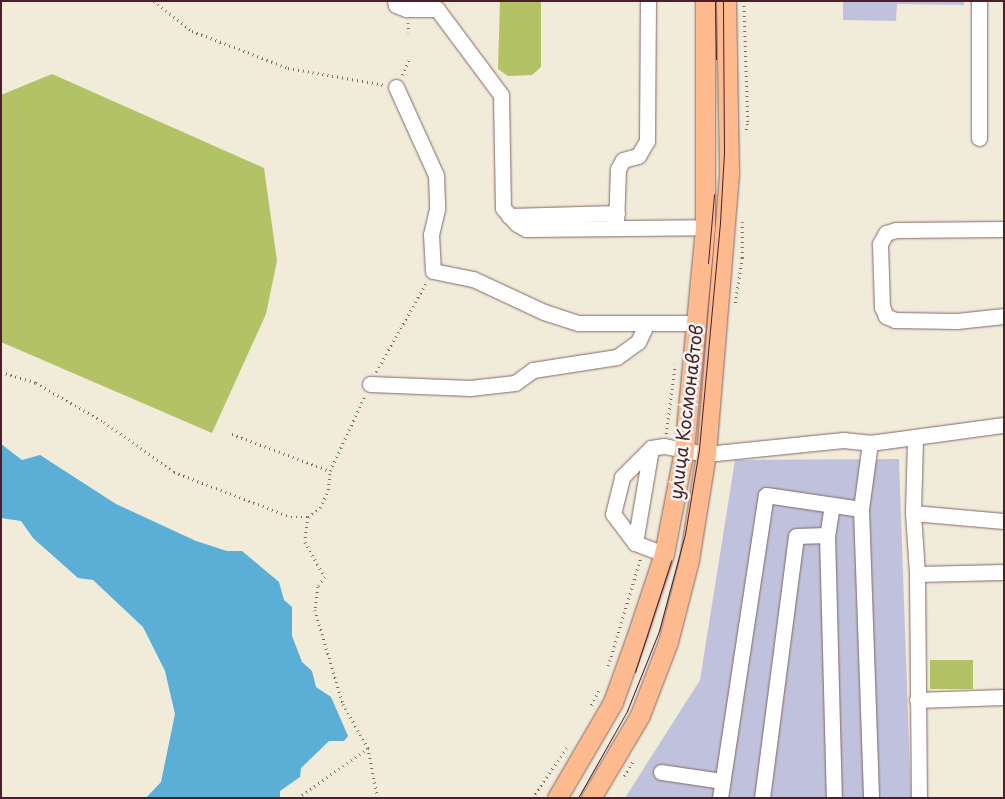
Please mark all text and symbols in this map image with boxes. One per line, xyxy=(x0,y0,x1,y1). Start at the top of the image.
street label: улица Космонавтов xyxy=(665,323,707,501)

